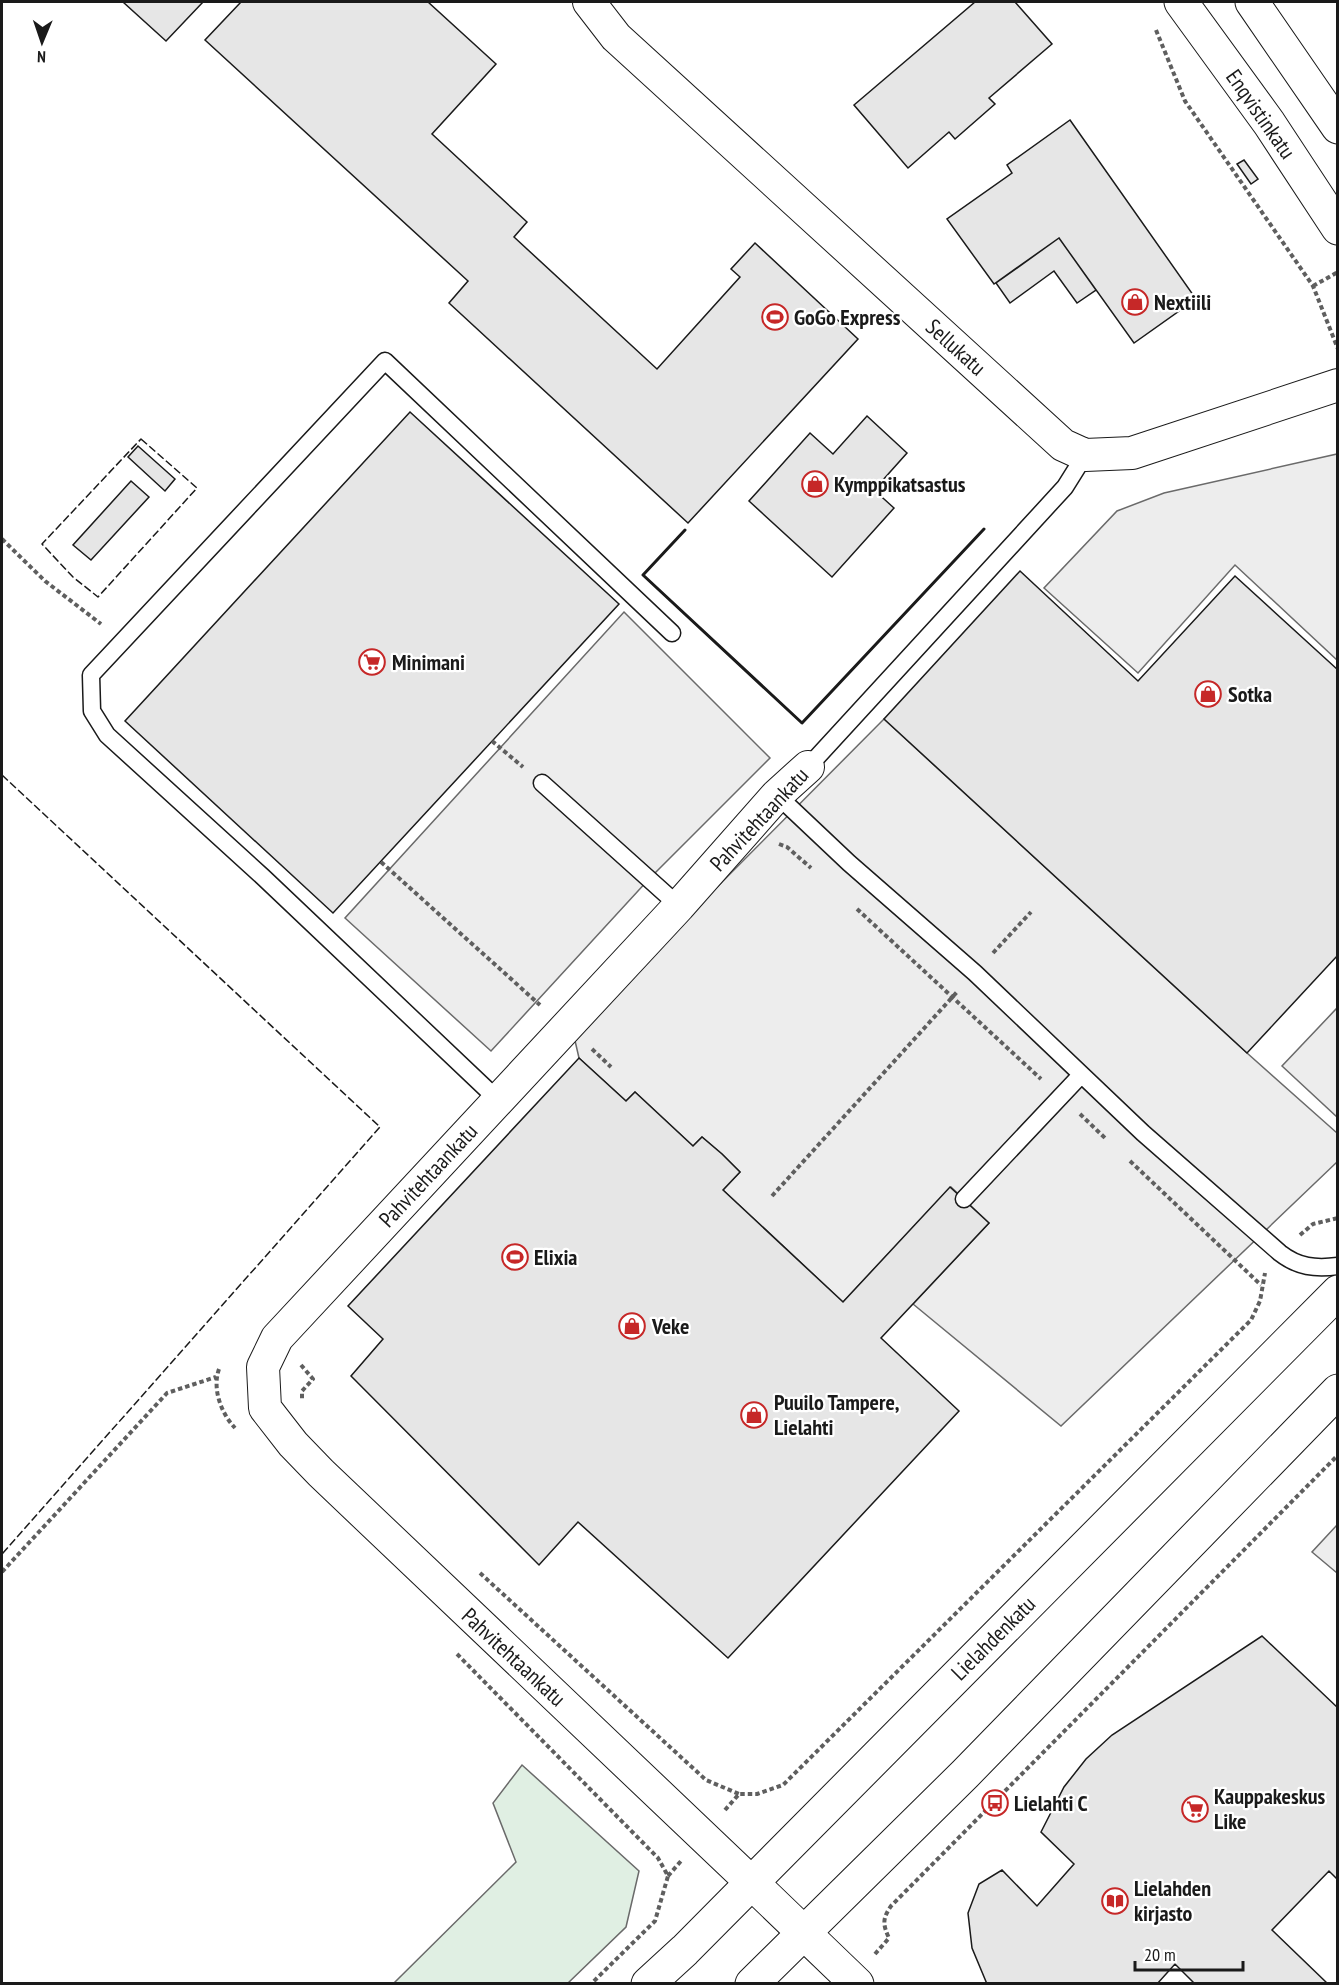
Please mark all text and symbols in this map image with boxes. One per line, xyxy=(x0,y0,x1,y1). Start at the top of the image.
north arrow xyxy=(12,12,72,72)
text: N xyxy=(37,47,46,67)
street label: Enqvistinkatu xyxy=(1220,64,1302,164)
shop icon: Nextiili xyxy=(1120,287,1150,317)
place label: Nextiili xyxy=(1154,288,1211,316)
sports icon: GoGo Express xyxy=(760,302,790,332)
place label: GoGo Express xyxy=(794,303,901,331)
street label: Sellukatu xyxy=(920,313,992,381)
shop icon: Kymppikatsastus xyxy=(800,469,830,499)
place label: Kymppikatsastus xyxy=(834,470,966,498)
supermarket icon: Minimani xyxy=(357,647,387,677)
place label: Minimani xyxy=(392,648,465,676)
shop icon: Sotka xyxy=(1193,679,1223,709)
place label: Sotka xyxy=(1228,680,1272,708)
street label: Pahvitehtaankatu xyxy=(704,761,814,877)
street label: Pahvitehtaankatu xyxy=(373,1117,483,1233)
sports icon: Elixia xyxy=(500,1242,530,1272)
place label: Elixia xyxy=(534,1243,577,1271)
shop icon: Veke xyxy=(617,1311,647,1341)
place label: Veke xyxy=(651,1312,689,1340)
place label: Puuilo Tampere, Lielahti xyxy=(774,1388,900,1441)
shop icon: Puuilo Tampere, Lielahti xyxy=(739,1400,769,1430)
street label: Lielahdenkatu xyxy=(945,1590,1041,1686)
street label: Pahvitehtaankatu xyxy=(456,1602,572,1712)
place label: Kauppakeskus Like xyxy=(1214,1782,1326,1835)
bus stop icon: Lielahti C xyxy=(980,1788,1010,1818)
place label: Lielahti C xyxy=(1014,1789,1088,1817)
supermarket icon: Kauppakeskus Like xyxy=(1180,1794,1210,1824)
place label: Lielahden kirjasto xyxy=(1134,1874,1211,1927)
library icon: Lielahden kirjasto xyxy=(1100,1886,1130,1916)
scale bar xyxy=(1135,1934,1243,1972)
text: 20 m xyxy=(1144,1943,1176,1966)

